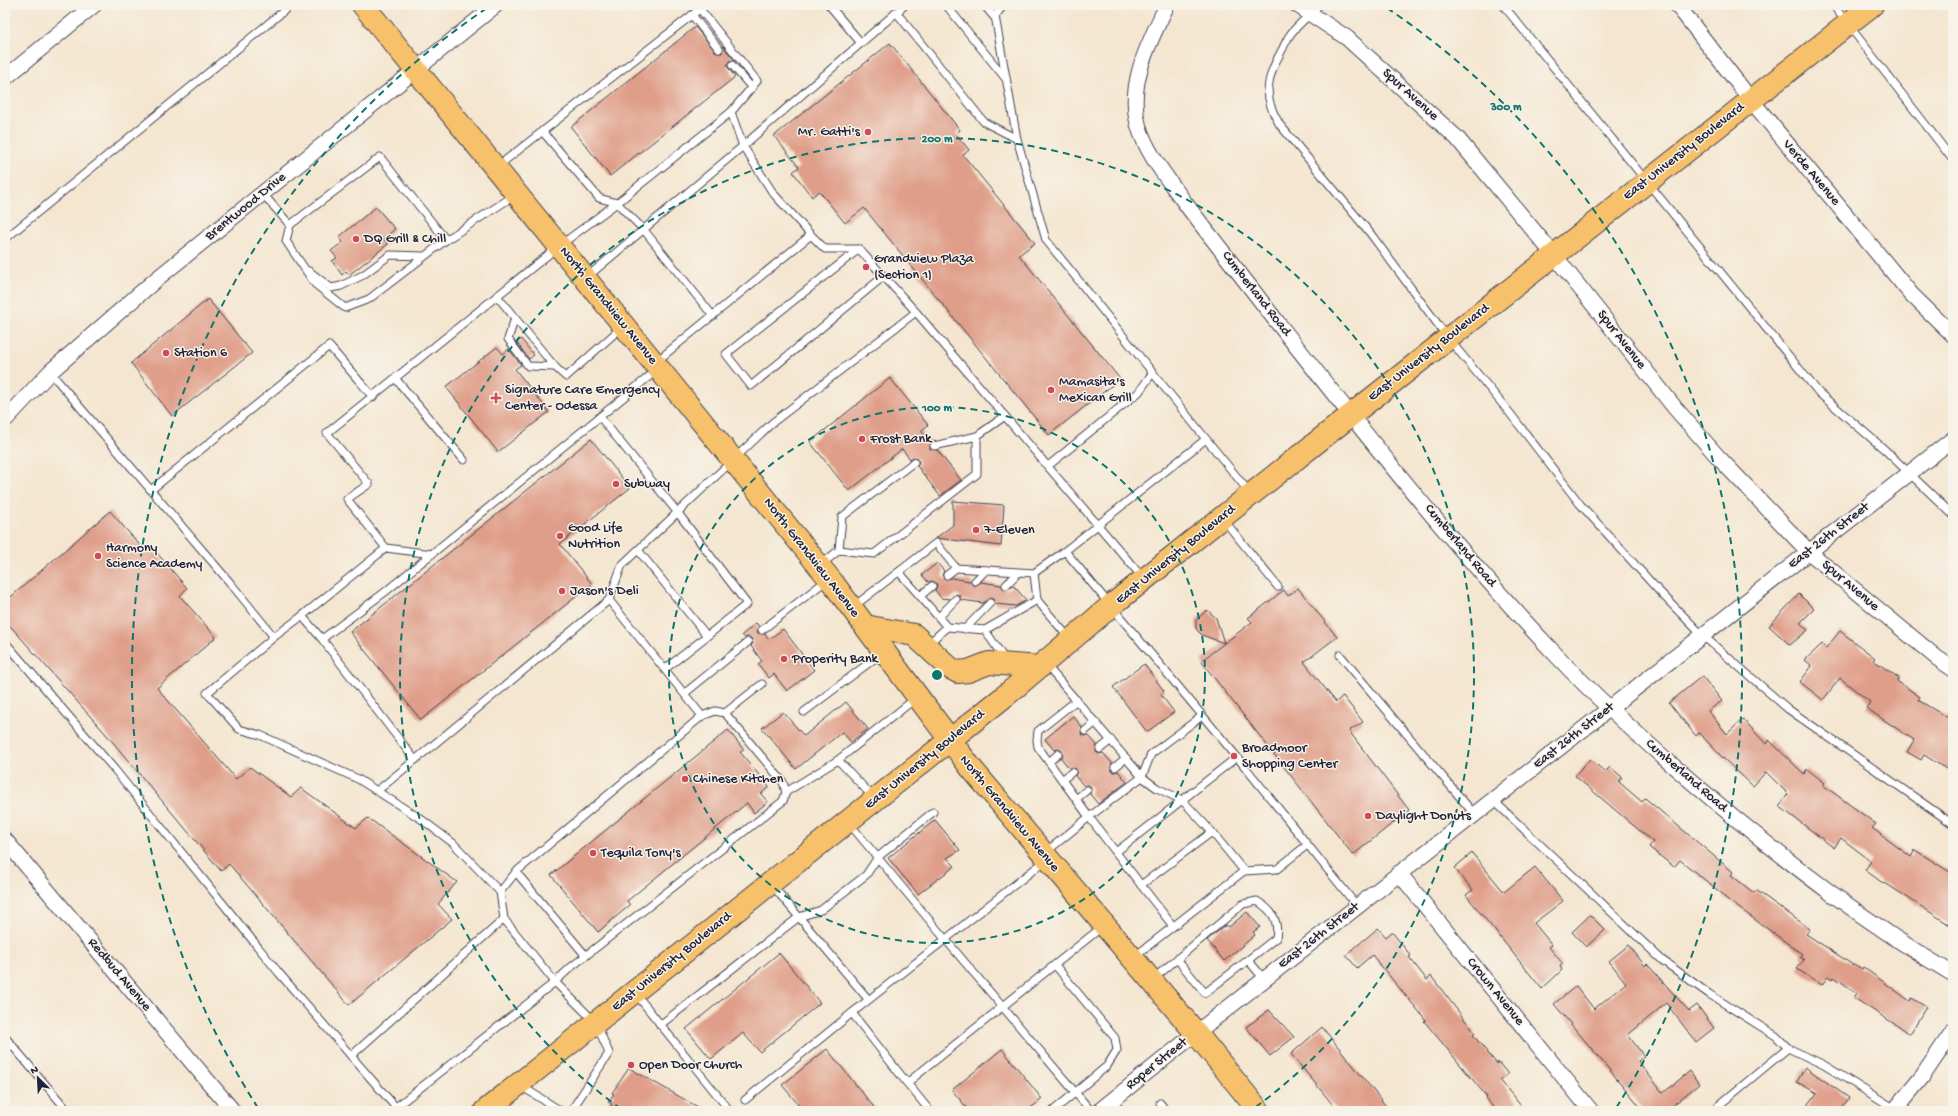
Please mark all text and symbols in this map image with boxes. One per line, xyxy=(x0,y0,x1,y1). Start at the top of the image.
street label: Spur Avenue xyxy=(1378,65,1442,125)
street label: East University Boulevard xyxy=(1620,98,1749,205)
text: 300 m xyxy=(1489,101,1522,115)
place label: Mr. Gatti's xyxy=(798,124,861,141)
marker: Mr. Gatti's xyxy=(863,127,873,137)
text: 200 m xyxy=(922,133,953,147)
street label: Verde Avenue xyxy=(1778,136,1844,210)
street label: Brentwood Drive xyxy=(201,169,290,245)
place label: DQ Grill & Chill xyxy=(363,231,446,248)
marker: DQ Grill & Chill xyxy=(351,234,361,244)
street label: North Grandview Avenue xyxy=(555,244,661,369)
street label: Cumberland Road xyxy=(1218,248,1296,341)
place label: Grandview Plaza (Section 1) xyxy=(874,251,975,284)
marker: Grandview Plaza (Section 1) xyxy=(861,262,871,272)
street label: East University Boulevard xyxy=(1365,299,1494,406)
street label: Spur Avenue xyxy=(1593,307,1650,374)
place label: Station 6 xyxy=(174,345,228,362)
marker: Station 6 xyxy=(161,348,171,358)
place label: Mamasita's Mexican Grill xyxy=(1059,374,1132,407)
place label: Signature Care Emergency Center - Odessa xyxy=(505,382,660,415)
marker: Mamasita's Mexican Grill xyxy=(1046,385,1056,395)
marker: Signature Care Emergency Center - Odessa xyxy=(490,392,502,404)
text: 100 m xyxy=(921,402,952,416)
place label: Frost Bank xyxy=(869,431,933,448)
marker: Frost Bank xyxy=(857,434,867,444)
place label: Subway xyxy=(624,476,670,493)
marker: Subway xyxy=(611,479,621,489)
street label: North Grandview Avenue xyxy=(759,495,863,622)
street label: East 26th Street xyxy=(1785,498,1874,573)
street label: East University Boulevard xyxy=(1113,500,1241,609)
street label: Cumberland Road xyxy=(1420,501,1501,592)
place label: Good Life Nutrition xyxy=(568,520,623,553)
place label: 7-Eleven xyxy=(983,522,1035,539)
marker: 7-Eleven xyxy=(971,525,981,535)
marker: Good Life Nutrition xyxy=(555,531,565,541)
place label: Harmony Science Academy xyxy=(106,540,203,573)
marker: Harmony Science Academy xyxy=(93,551,103,561)
street label: Spur Avenue xyxy=(1818,557,1883,616)
place label: Jason's Deli xyxy=(570,583,639,600)
marker: Jason's Deli xyxy=(557,586,567,596)
place label: Properity Bank xyxy=(791,651,880,668)
marker: Properity Bank xyxy=(779,654,789,664)
centre of rings xyxy=(930,668,944,682)
street label: East 26th Street xyxy=(1530,698,1619,773)
street label: East University Boulevard xyxy=(862,705,990,814)
street label: Cumberland Road xyxy=(1641,736,1732,817)
place label: Broadmoor Shopping Center xyxy=(1241,740,1338,773)
marker: Broadmoor Shopping Center xyxy=(1229,751,1239,761)
street label: North Grandview Avenue xyxy=(955,752,1063,876)
place label: Chinese Kitchen xyxy=(693,771,784,788)
marker: Chinese Kitchen xyxy=(680,774,690,784)
place label: Daylight Donuts xyxy=(1375,808,1472,825)
marker: Daylight Donuts xyxy=(1363,811,1373,821)
place label: Tequila Tony's xyxy=(600,845,682,862)
marker: Tequila Tony's xyxy=(588,848,598,858)
street label: East 26th Street xyxy=(1275,898,1364,973)
street label: East University Boulevard xyxy=(609,907,737,1016)
street label: Redbud Avenue xyxy=(83,935,155,1016)
street label: Crown Avenue xyxy=(1462,955,1528,1030)
street label: Roper Street xyxy=(1123,1033,1192,1094)
place label: Open Door Church xyxy=(639,1057,743,1074)
north arrow xyxy=(18,1058,58,1098)
marker: Open Door Church xyxy=(626,1060,636,1070)
text: N xyxy=(29,1064,40,1078)

